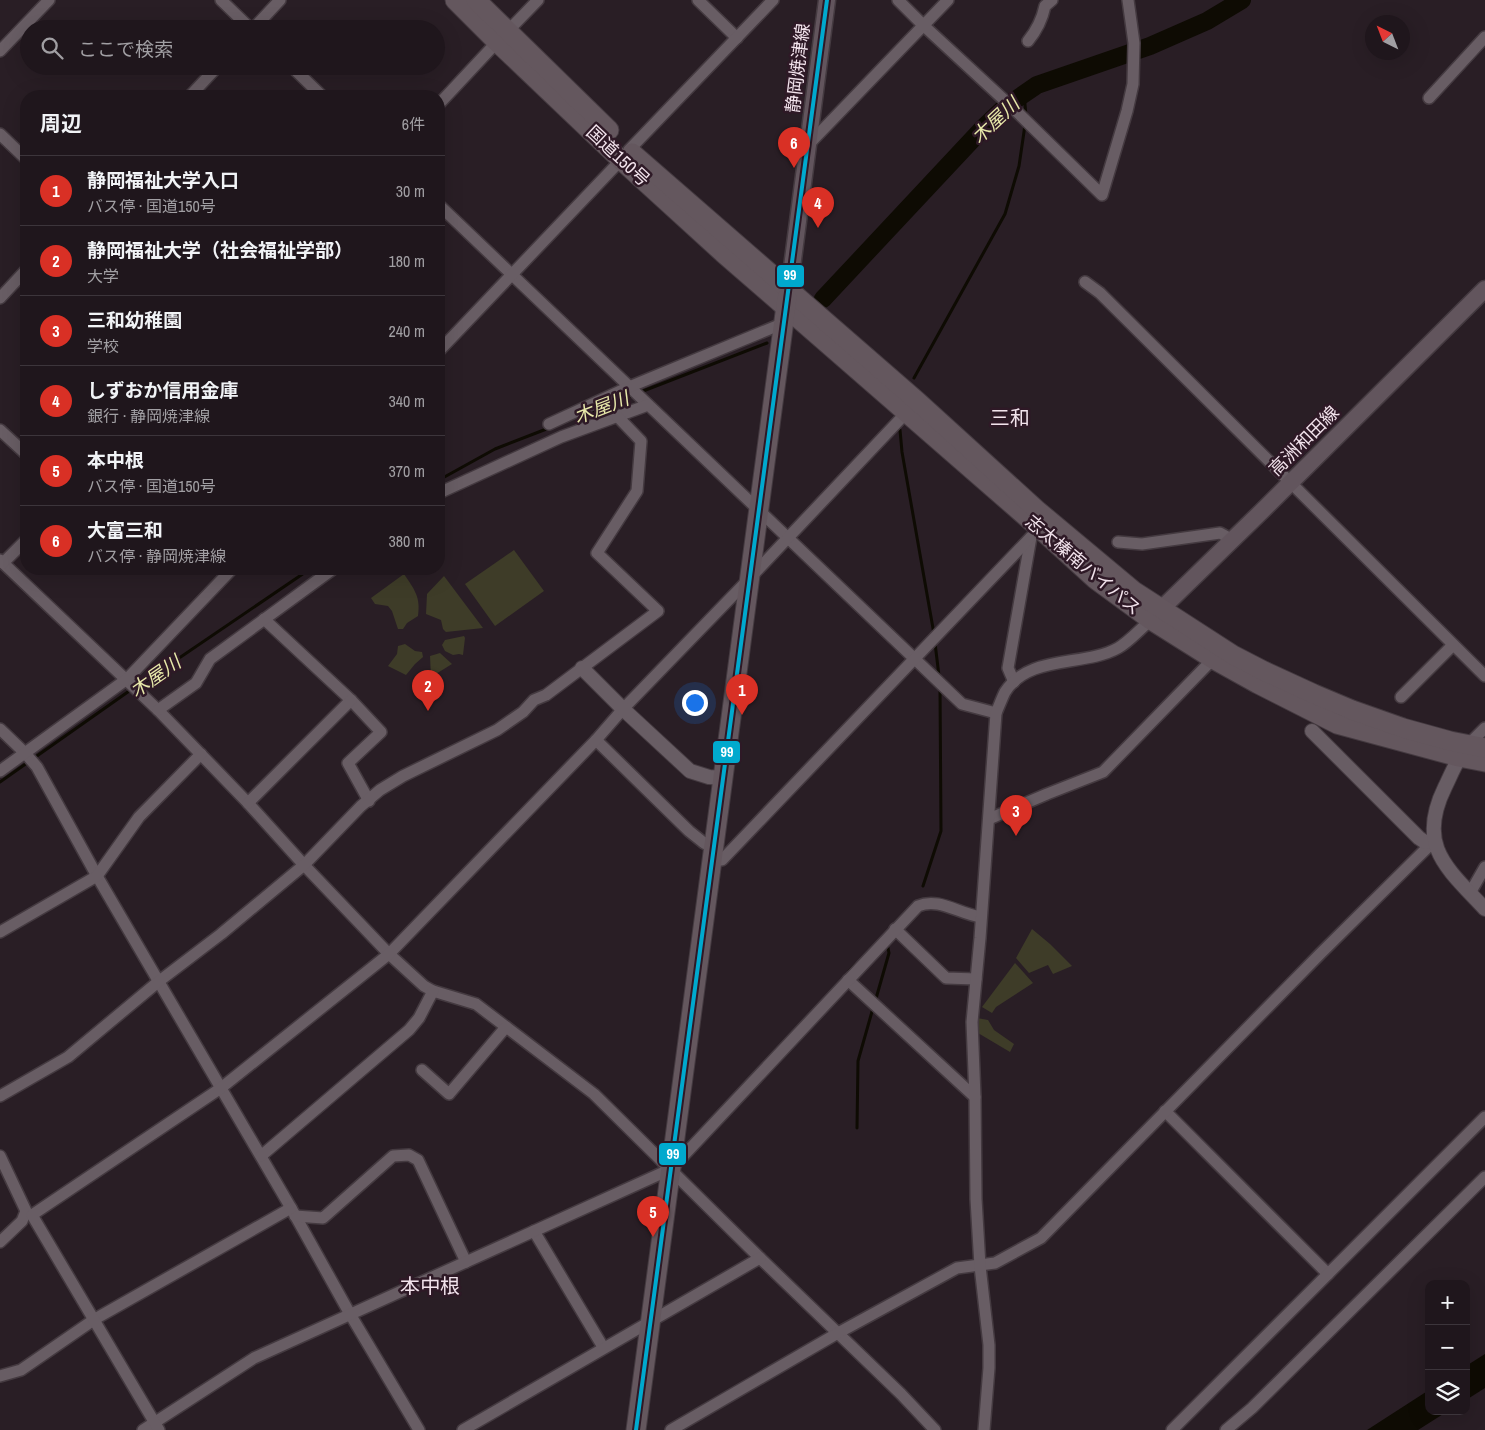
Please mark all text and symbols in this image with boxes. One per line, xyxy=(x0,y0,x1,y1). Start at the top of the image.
north arrow xyxy=(1365,15,1410,60)
search box xyxy=(20,20,445,75)
street label: 静岡焼津線 xyxy=(780,22,815,114)
icon: search xyxy=(38,34,66,62)
text: ここで検索 xyxy=(78,36,173,62)
water label: 木屋川 xyxy=(965,90,1026,149)
text: 周辺 xyxy=(40,109,82,138)
text: 6件 xyxy=(402,113,425,135)
street label: 国道150号 xyxy=(581,120,656,192)
pin: 6 xyxy=(778,127,810,168)
text: 静岡福祉大学入口 xyxy=(87,167,239,193)
text: 1 xyxy=(52,180,60,202)
text: 30 m xyxy=(396,180,425,202)
pin: 4 xyxy=(802,187,834,228)
text: バス停 · 国道150号 xyxy=(87,195,216,217)
text: 静岡福祉大学（社会福祉学部） xyxy=(87,237,353,263)
text: 2 xyxy=(52,250,60,272)
text: 180 m xyxy=(389,250,425,272)
line badge: 99 xyxy=(776,264,805,288)
text: 大学 xyxy=(87,265,119,287)
text: 99 xyxy=(784,266,796,284)
text: 三和幼稚園 xyxy=(87,307,182,333)
text: 3 xyxy=(52,320,60,342)
text: 240 m xyxy=(389,320,425,342)
text: 学校 xyxy=(87,335,119,357)
text: しずおか信用金庫 xyxy=(87,377,239,403)
water label: 木屋川 xyxy=(570,384,634,429)
text: 4 xyxy=(52,390,60,412)
text: 340 m xyxy=(389,390,425,412)
street label: 高洲和田線 xyxy=(1263,400,1344,481)
district label: 三和 xyxy=(990,404,1030,431)
text: 銀行 · 静岡焼津線 xyxy=(87,405,210,427)
text: 本中根 xyxy=(87,447,144,473)
text: 5 xyxy=(52,460,60,482)
text: 370 m xyxy=(389,460,425,482)
text: バス停 · 国道150号 xyxy=(87,475,216,497)
street label: 志太榛南バイパス xyxy=(1020,509,1146,620)
text: 大富三和 xyxy=(87,517,163,543)
text: 6 xyxy=(52,530,60,552)
text: 380 m xyxy=(389,530,425,552)
text: バス停 · 静岡焼津線 xyxy=(87,545,226,567)
water label: 木屋川 xyxy=(124,648,187,703)
pin: 2 xyxy=(412,670,444,711)
pin: 1 xyxy=(726,674,758,715)
your location xyxy=(682,690,708,716)
line badge: 99 xyxy=(712,740,741,764)
text: 99 xyxy=(721,743,733,761)
pin: 3 xyxy=(1000,795,1032,836)
line badge: 99 xyxy=(658,1142,687,1166)
text: 99 xyxy=(667,1145,679,1163)
pin: 5 xyxy=(637,1196,669,1237)
district label: 本中根 xyxy=(400,1272,460,1299)
map controls xyxy=(1425,1280,1470,1415)
button: + xyxy=(1425,1280,1470,1325)
button: − xyxy=(1425,1325,1470,1370)
button: layers xyxy=(1425,1370,1470,1415)

